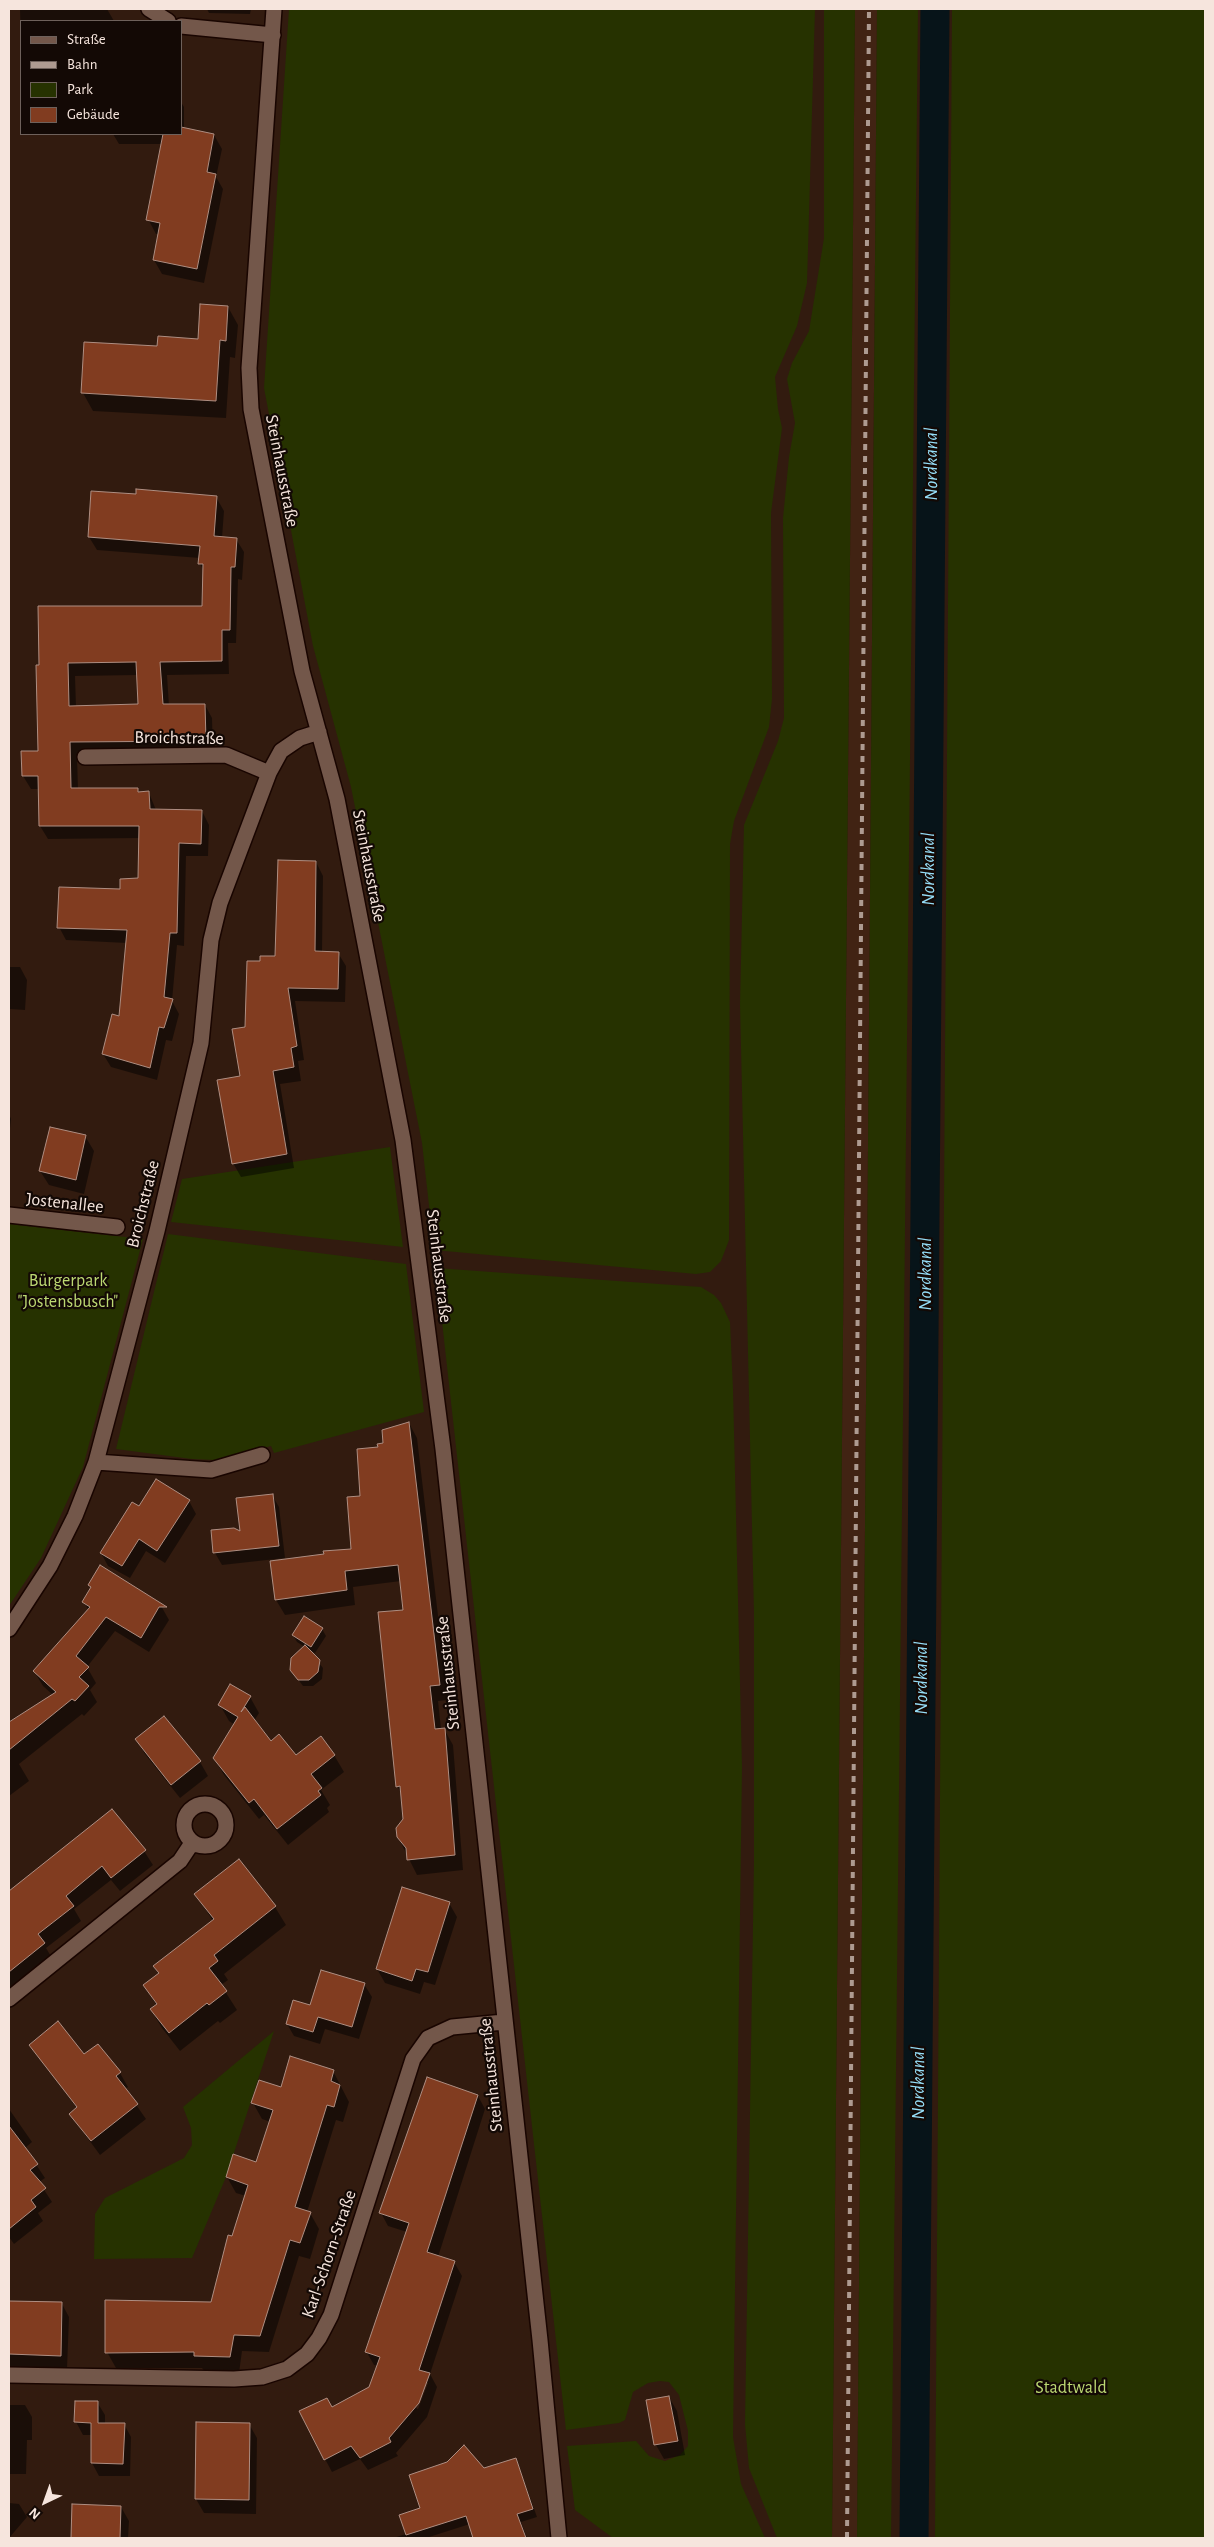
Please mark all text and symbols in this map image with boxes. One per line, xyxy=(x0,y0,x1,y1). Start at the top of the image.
legend xyxy=(20,20,182,135)
text: Straße xyxy=(67,32,106,47)
text: Bahn xyxy=(67,57,97,72)
text: Park xyxy=(67,82,93,97)
text: Gebäude xyxy=(67,107,120,122)
street label: Steinhausstraße xyxy=(261,413,303,529)
water label: Nordkanal xyxy=(920,427,942,501)
street label: Broichstraße xyxy=(134,726,224,750)
street label: Steinhausstraße xyxy=(348,808,390,924)
water label: Nordkanal xyxy=(917,832,939,906)
street label: Broichstraße xyxy=(122,1158,164,1250)
street label: Jostenallee xyxy=(25,1188,105,1218)
street label: Steinhausstraße xyxy=(421,1208,457,1324)
water label: Nordkanal xyxy=(914,1237,936,1311)
park label: Bürgerpark "Jostensbusch" xyxy=(18,1270,118,1312)
street label: Steinhausstraße xyxy=(431,1615,465,1731)
water label: Nordkanal xyxy=(910,1641,932,1715)
street label: Steinhausstraße xyxy=(474,2017,508,2133)
water label: Nordkanal xyxy=(907,2046,929,2120)
street label: Karl-Schorn-Straße xyxy=(297,2187,361,2321)
park label: Stadtwald xyxy=(1035,2377,1107,2399)
north arrow xyxy=(20,2477,70,2527)
text: N xyxy=(27,2505,43,2522)

